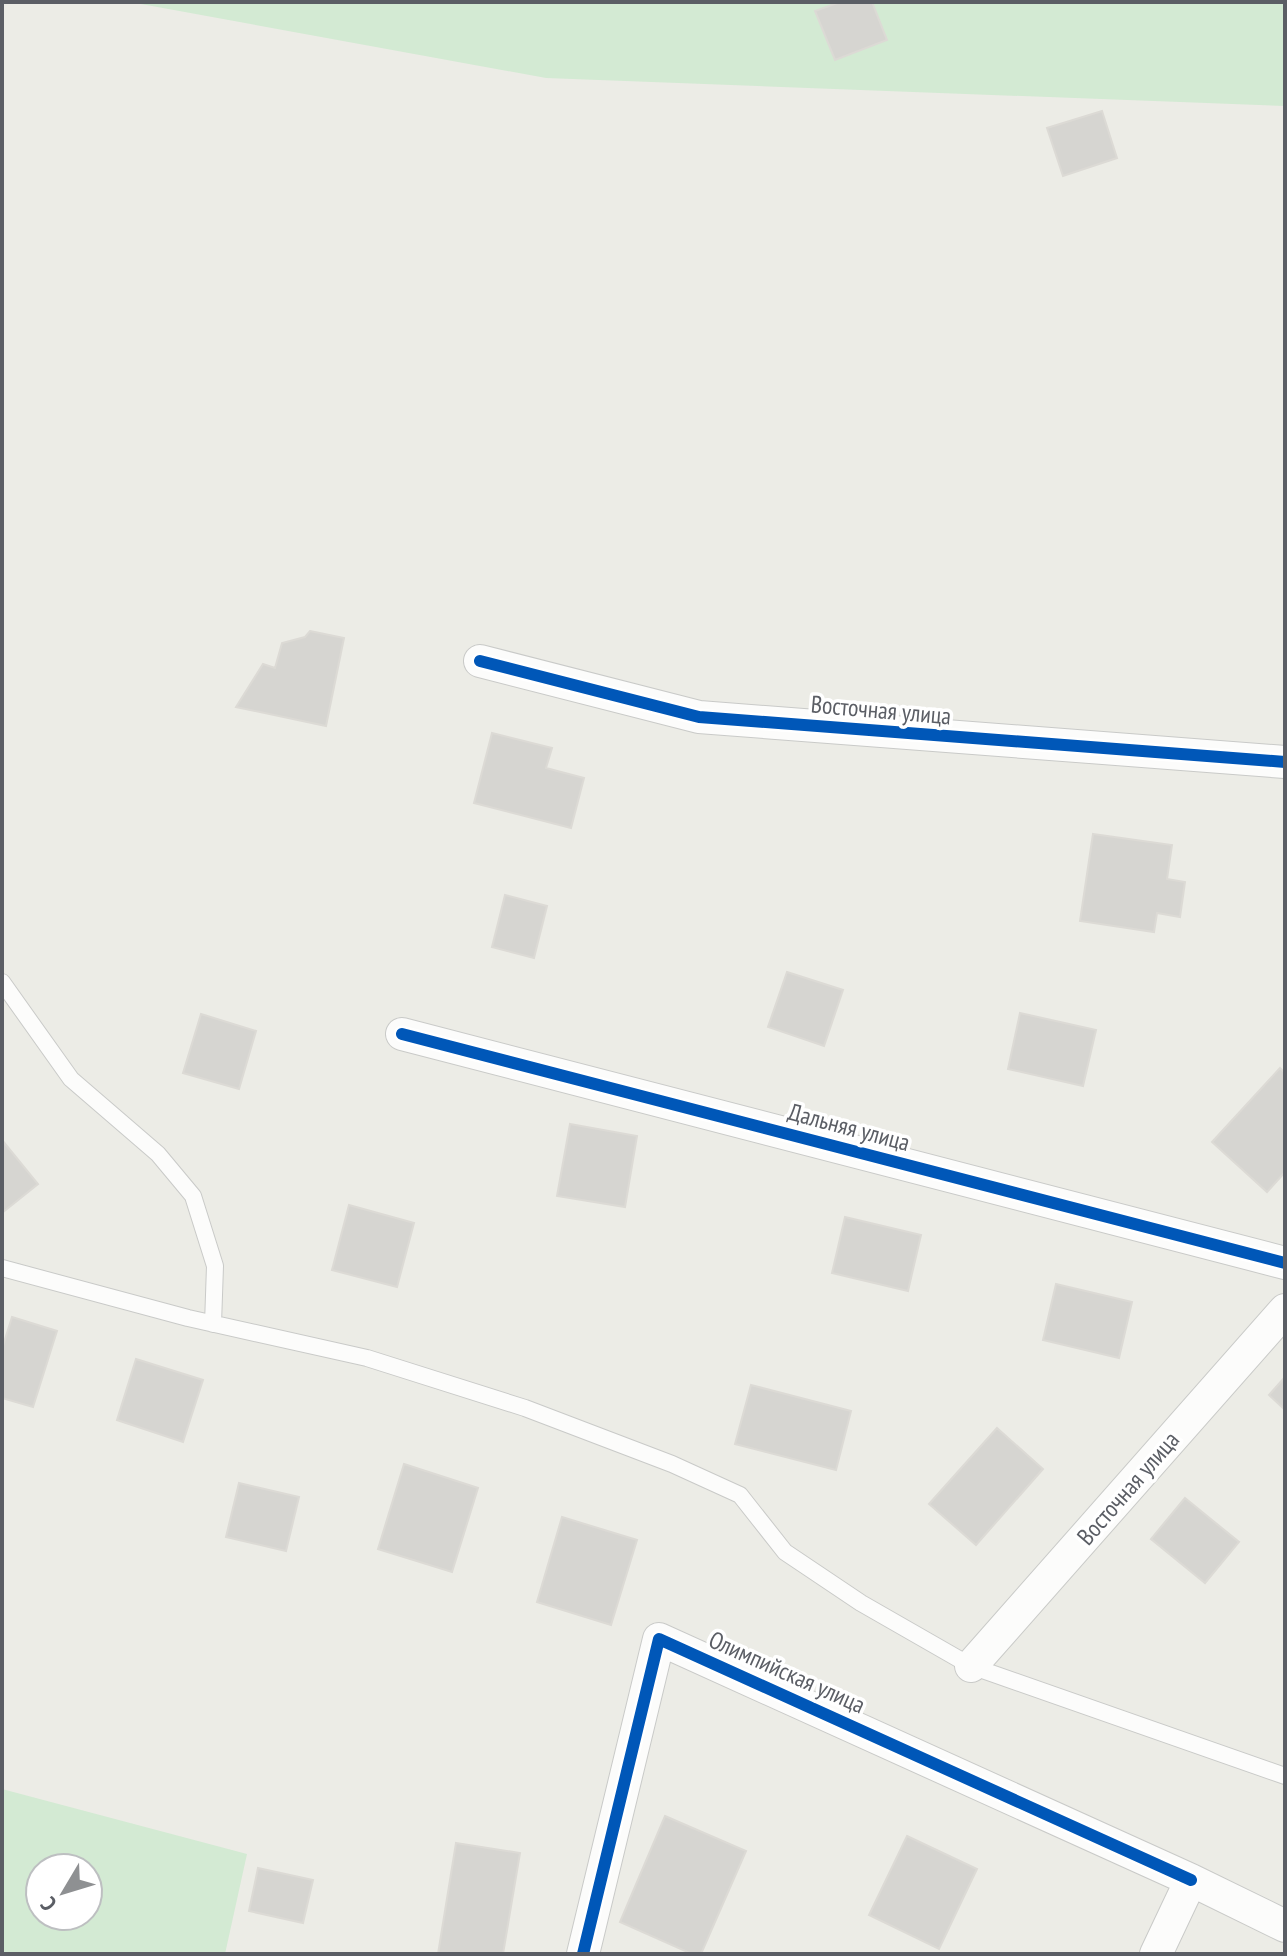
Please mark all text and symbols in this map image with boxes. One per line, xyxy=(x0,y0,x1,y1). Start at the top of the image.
street label: Восточная улица xyxy=(810,688,952,732)
street label: Дальняя улица xyxy=(785,1096,913,1158)
street label: Восточная улица xyxy=(1070,1425,1186,1551)
street label: Олимпийская улица xyxy=(704,1624,870,1720)
north arrow xyxy=(24,1852,104,1932)
text: С xyxy=(34,1892,62,1917)

